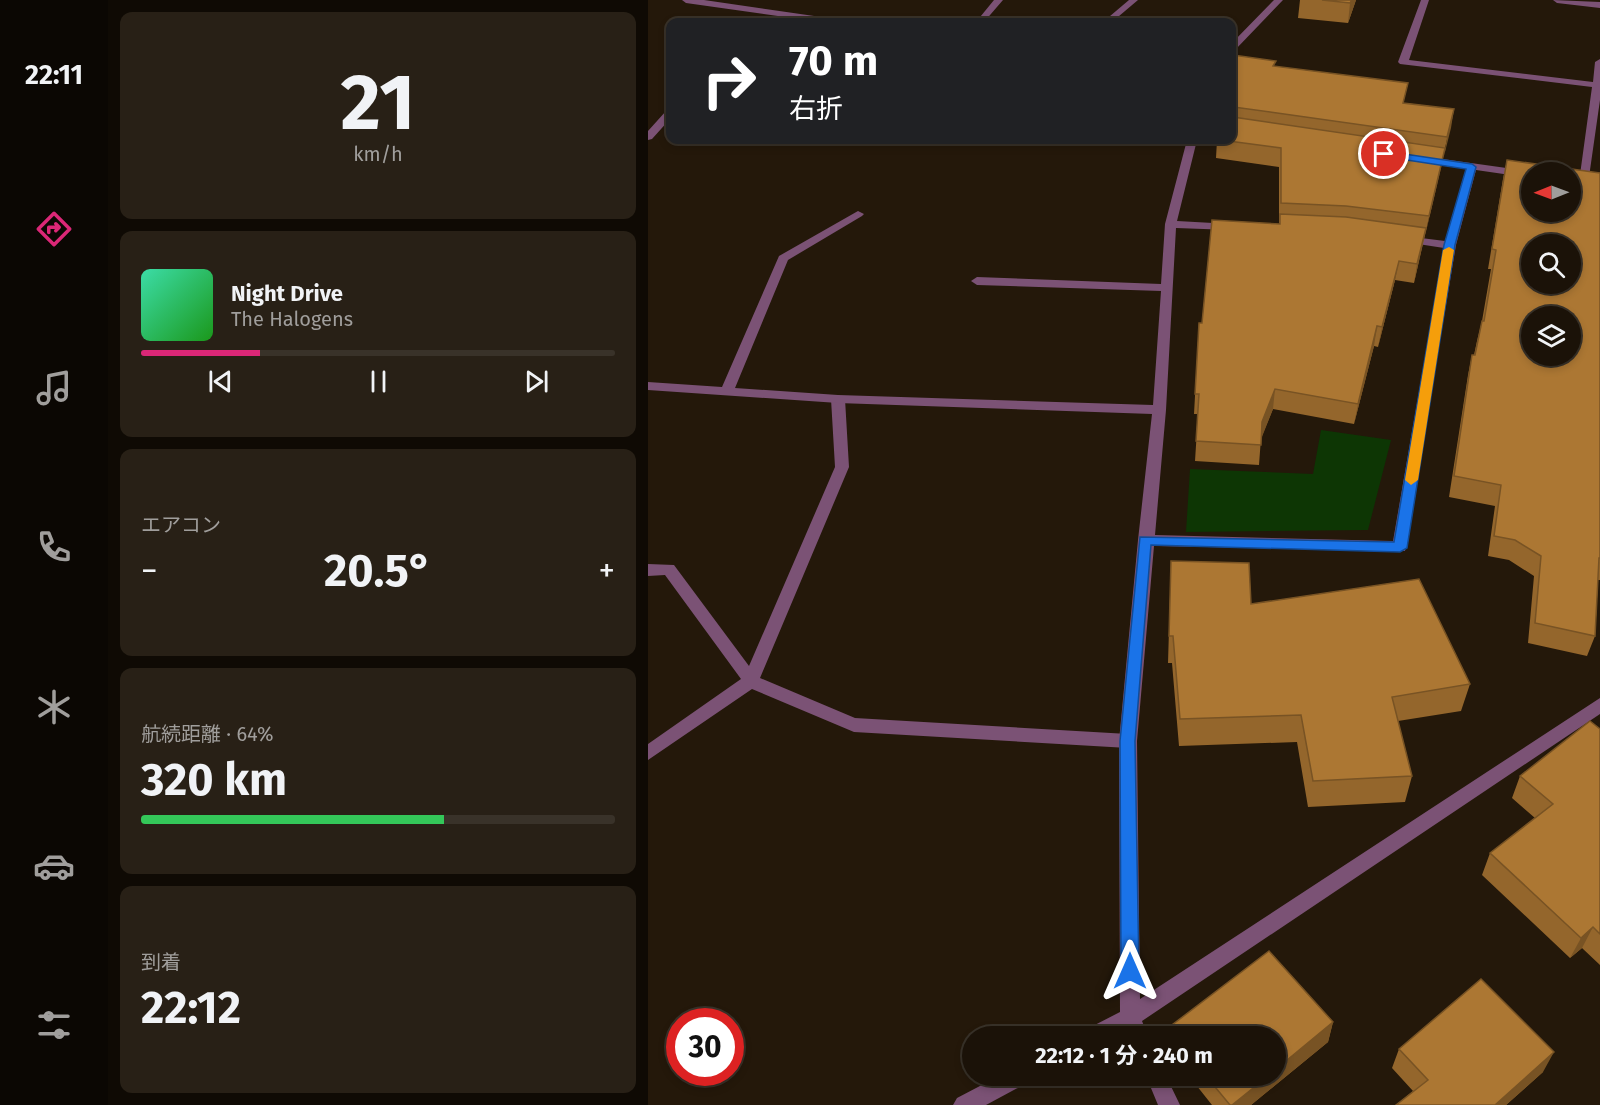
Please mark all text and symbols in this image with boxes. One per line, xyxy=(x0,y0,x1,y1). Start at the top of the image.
text: 70 m xyxy=(789,36,878,86)
icon: right xyxy=(690,42,768,120)
text: 21 xyxy=(341,56,415,150)
text: 22:11 xyxy=(25,59,83,91)
text: 右折 xyxy=(789,93,843,125)
pin xyxy=(1358,128,1409,179)
icon: arrive xyxy=(1367,137,1400,170)
text: km/h xyxy=(353,142,403,166)
north arrow xyxy=(1521,162,1581,222)
map controls xyxy=(1521,162,1581,366)
icon: directions xyxy=(33,208,75,250)
button: search xyxy=(1521,234,1581,294)
text: Night Drive xyxy=(231,280,343,307)
button: layers xyxy=(1521,306,1581,366)
text: The Halogens xyxy=(231,307,353,331)
icon: previous xyxy=(204,365,237,398)
icon: pause xyxy=(362,365,395,398)
icon: next xyxy=(520,365,553,398)
icon: music xyxy=(33,367,75,409)
text: エアコン xyxy=(141,513,221,537)
icon: phone xyxy=(33,526,75,568)
text: 20.5° xyxy=(324,544,432,598)
text: − xyxy=(141,551,158,591)
text: + xyxy=(599,551,615,591)
icon: climate xyxy=(33,686,75,728)
text: 航続距離 · 64% xyxy=(141,722,273,746)
text: 320 km xyxy=(141,753,287,807)
icon: car xyxy=(33,845,75,887)
position arrow xyxy=(1098,939,1162,1003)
text: 到着 xyxy=(141,950,181,974)
text: 22:12 xyxy=(141,981,241,1035)
icon: filters xyxy=(33,1004,75,1046)
speed limit sign: 30 xyxy=(666,1008,744,1086)
text: 22:12 · 1 分 · 240 m xyxy=(1035,1042,1213,1069)

